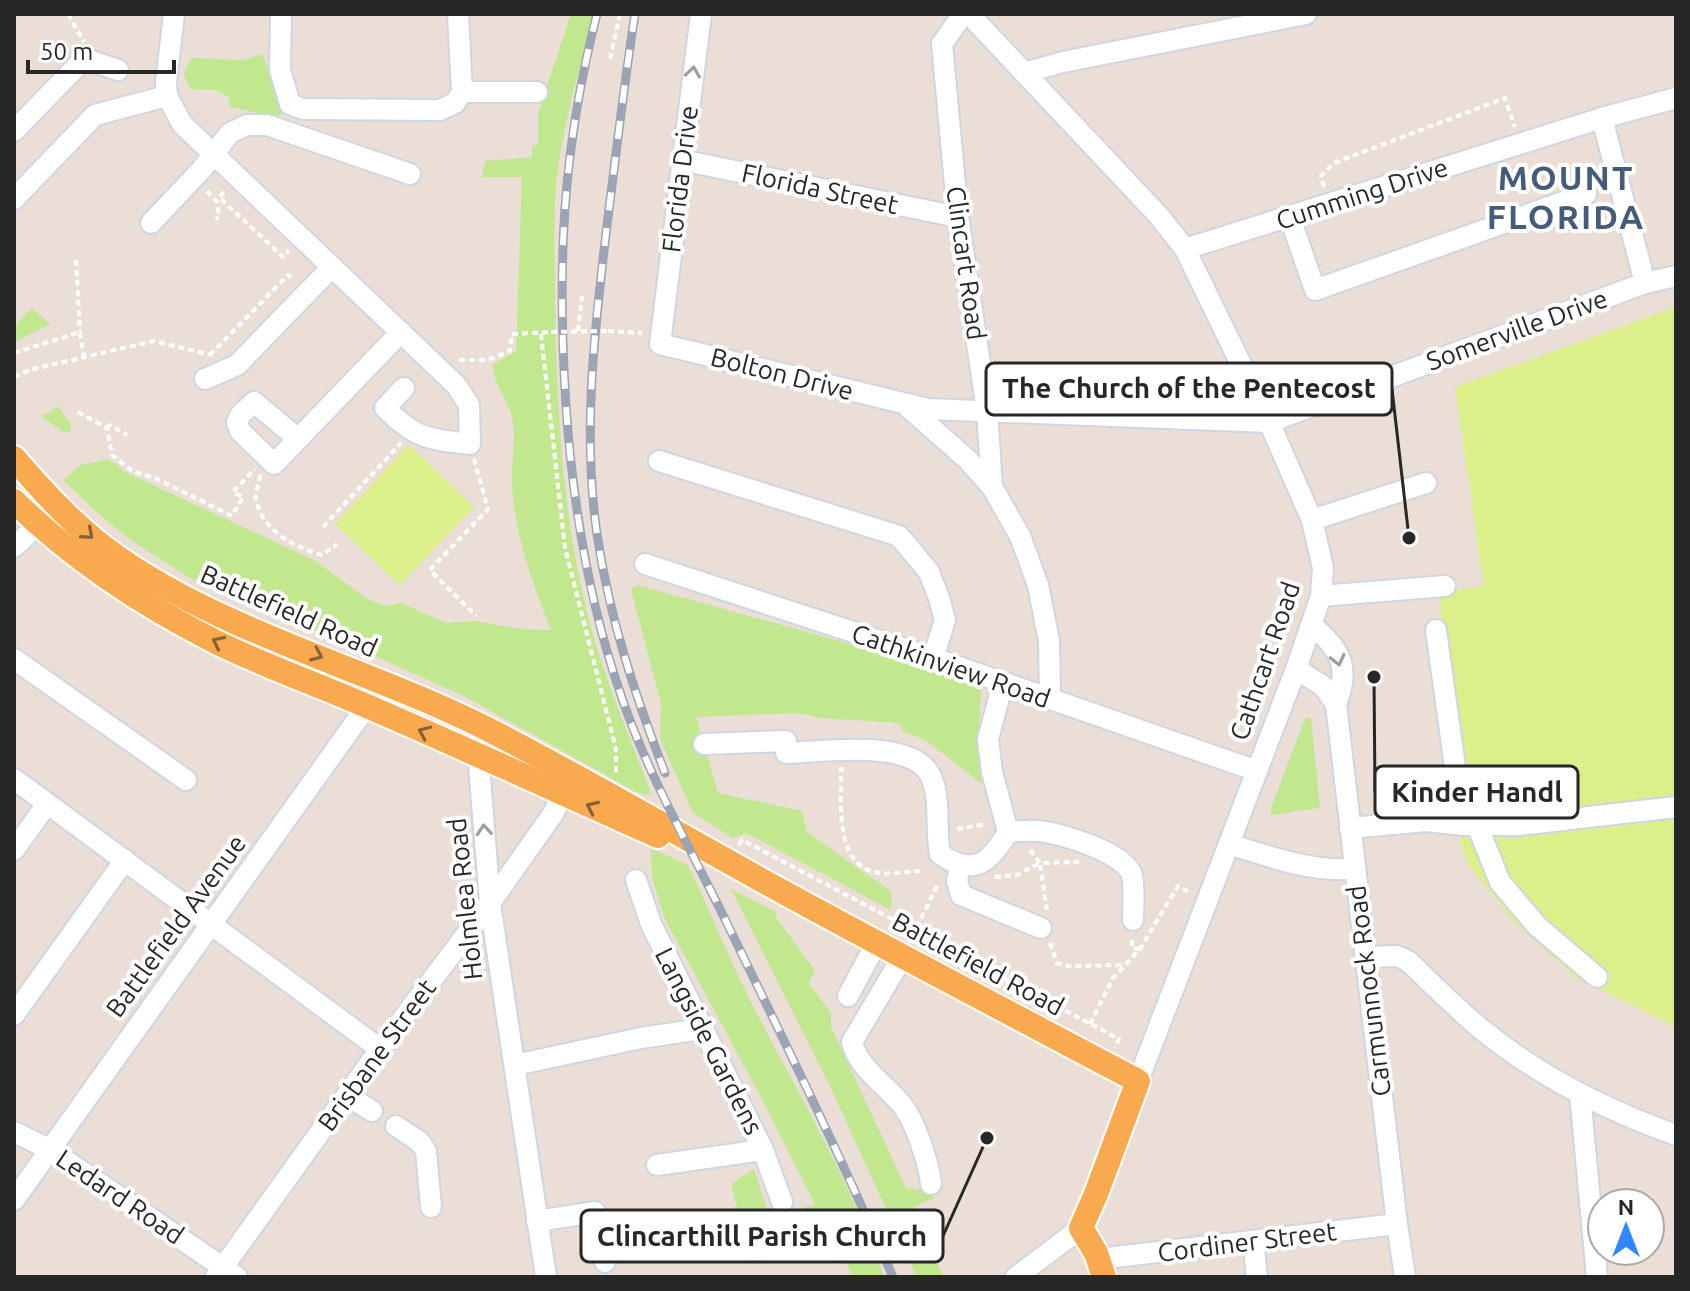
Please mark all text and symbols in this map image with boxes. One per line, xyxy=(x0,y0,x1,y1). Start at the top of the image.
scale bar xyxy=(28,24,174,74)
text: 50 m xyxy=(40,38,93,65)
one-way arrow xyxy=(684,66,701,79)
street label: Florida Drive xyxy=(656,104,703,254)
street label: Cumming Drive xyxy=(1272,152,1451,235)
street label: Florida Street xyxy=(739,158,901,219)
district label: MOUNT FLORIDA xyxy=(1487,158,1645,235)
street label: Clincart Road xyxy=(941,184,992,342)
street label: Somerville Drive xyxy=(1422,283,1611,376)
street label: Bolton Drive xyxy=(708,342,857,405)
callout: The Church of the Pentecost xyxy=(986,363,1392,415)
text: The Church of the Pentecost xyxy=(1002,372,1376,403)
one-way arrow xyxy=(79,524,93,539)
street label: Battlefield Road xyxy=(197,559,382,662)
street label: Cathcart Road xyxy=(1224,578,1305,744)
street label: Cathkinview Road xyxy=(848,618,1054,713)
one-way arrow xyxy=(211,637,226,652)
one-way arrow xyxy=(309,645,323,662)
one-way arrow xyxy=(1329,652,1346,666)
one-way arrow xyxy=(418,725,433,741)
callout: Kinder Handl xyxy=(1375,766,1578,818)
text: Kinder Handl xyxy=(1391,776,1563,807)
one-way arrow xyxy=(586,800,601,816)
street label: Holmlea Road xyxy=(442,816,487,982)
one-way arrow xyxy=(476,823,493,836)
street label: Battlefield Avenue xyxy=(100,829,251,1022)
street label: Carmunnock Road xyxy=(1341,884,1396,1098)
street label: Battlefield Road xyxy=(888,906,1069,1021)
street label: Langside Gardens xyxy=(650,943,769,1139)
street label: Brisbane Street xyxy=(312,973,441,1136)
street label: Ledard Road xyxy=(51,1143,189,1250)
north arrow xyxy=(1586,1187,1666,1267)
text: N xyxy=(1618,1194,1634,1219)
callout: Clincarthill Parish Church xyxy=(581,1210,943,1262)
street label: Cordiner Street xyxy=(1156,1216,1338,1267)
text: Clincarthill Parish Church xyxy=(597,1220,927,1251)

